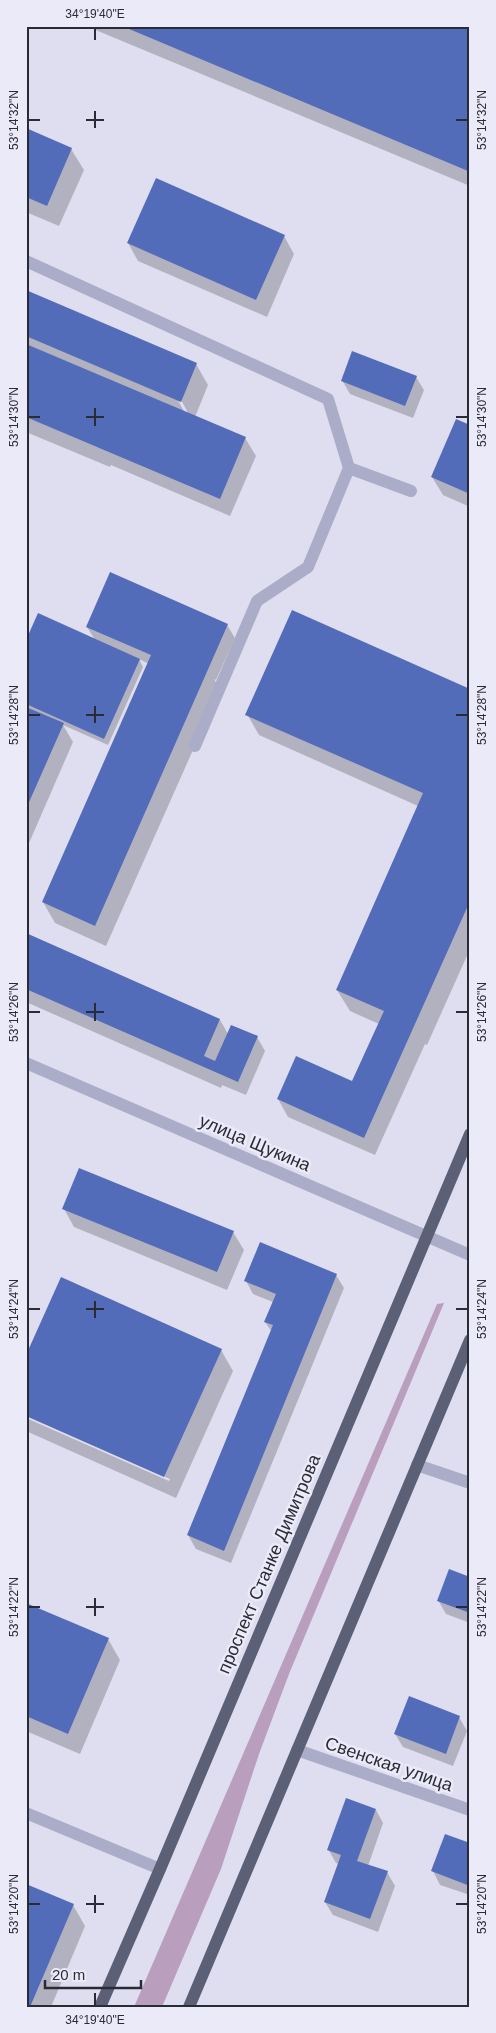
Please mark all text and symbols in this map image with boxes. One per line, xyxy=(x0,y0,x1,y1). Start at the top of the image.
text: 34°19'40"E xyxy=(65,7,125,21)
text: 53°14'32"N xyxy=(7,90,21,150)
text: 53°14'32"N xyxy=(475,90,489,150)
text: 53°14'30"N xyxy=(7,387,21,447)
text: 53°14'30"N xyxy=(475,387,489,447)
text: 53°14'28"N xyxy=(7,685,21,745)
text: 53°14'28"N xyxy=(475,685,489,745)
text: 53°14'26"N xyxy=(7,982,21,1042)
text: 53°14'26"N xyxy=(475,982,489,1042)
street label: улица Щукина xyxy=(196,1111,314,1176)
text: 53°14'24"N xyxy=(7,1279,21,1339)
text: 53°14'24"N xyxy=(475,1279,489,1339)
street label: проспект Станке Димитрова xyxy=(214,1450,325,1677)
text: 53°14'22"N xyxy=(7,1577,21,1637)
text: 53°14'22"N xyxy=(475,1577,489,1637)
street label: Свенская улица xyxy=(322,1733,456,1796)
text: 53°14'20"N xyxy=(7,1874,21,1934)
text: 53°14'20"N xyxy=(475,1874,489,1934)
scale bar xyxy=(45,1958,141,1990)
text: 20 m xyxy=(52,1966,85,1983)
text: 34°19'40"E xyxy=(65,2013,125,2027)

